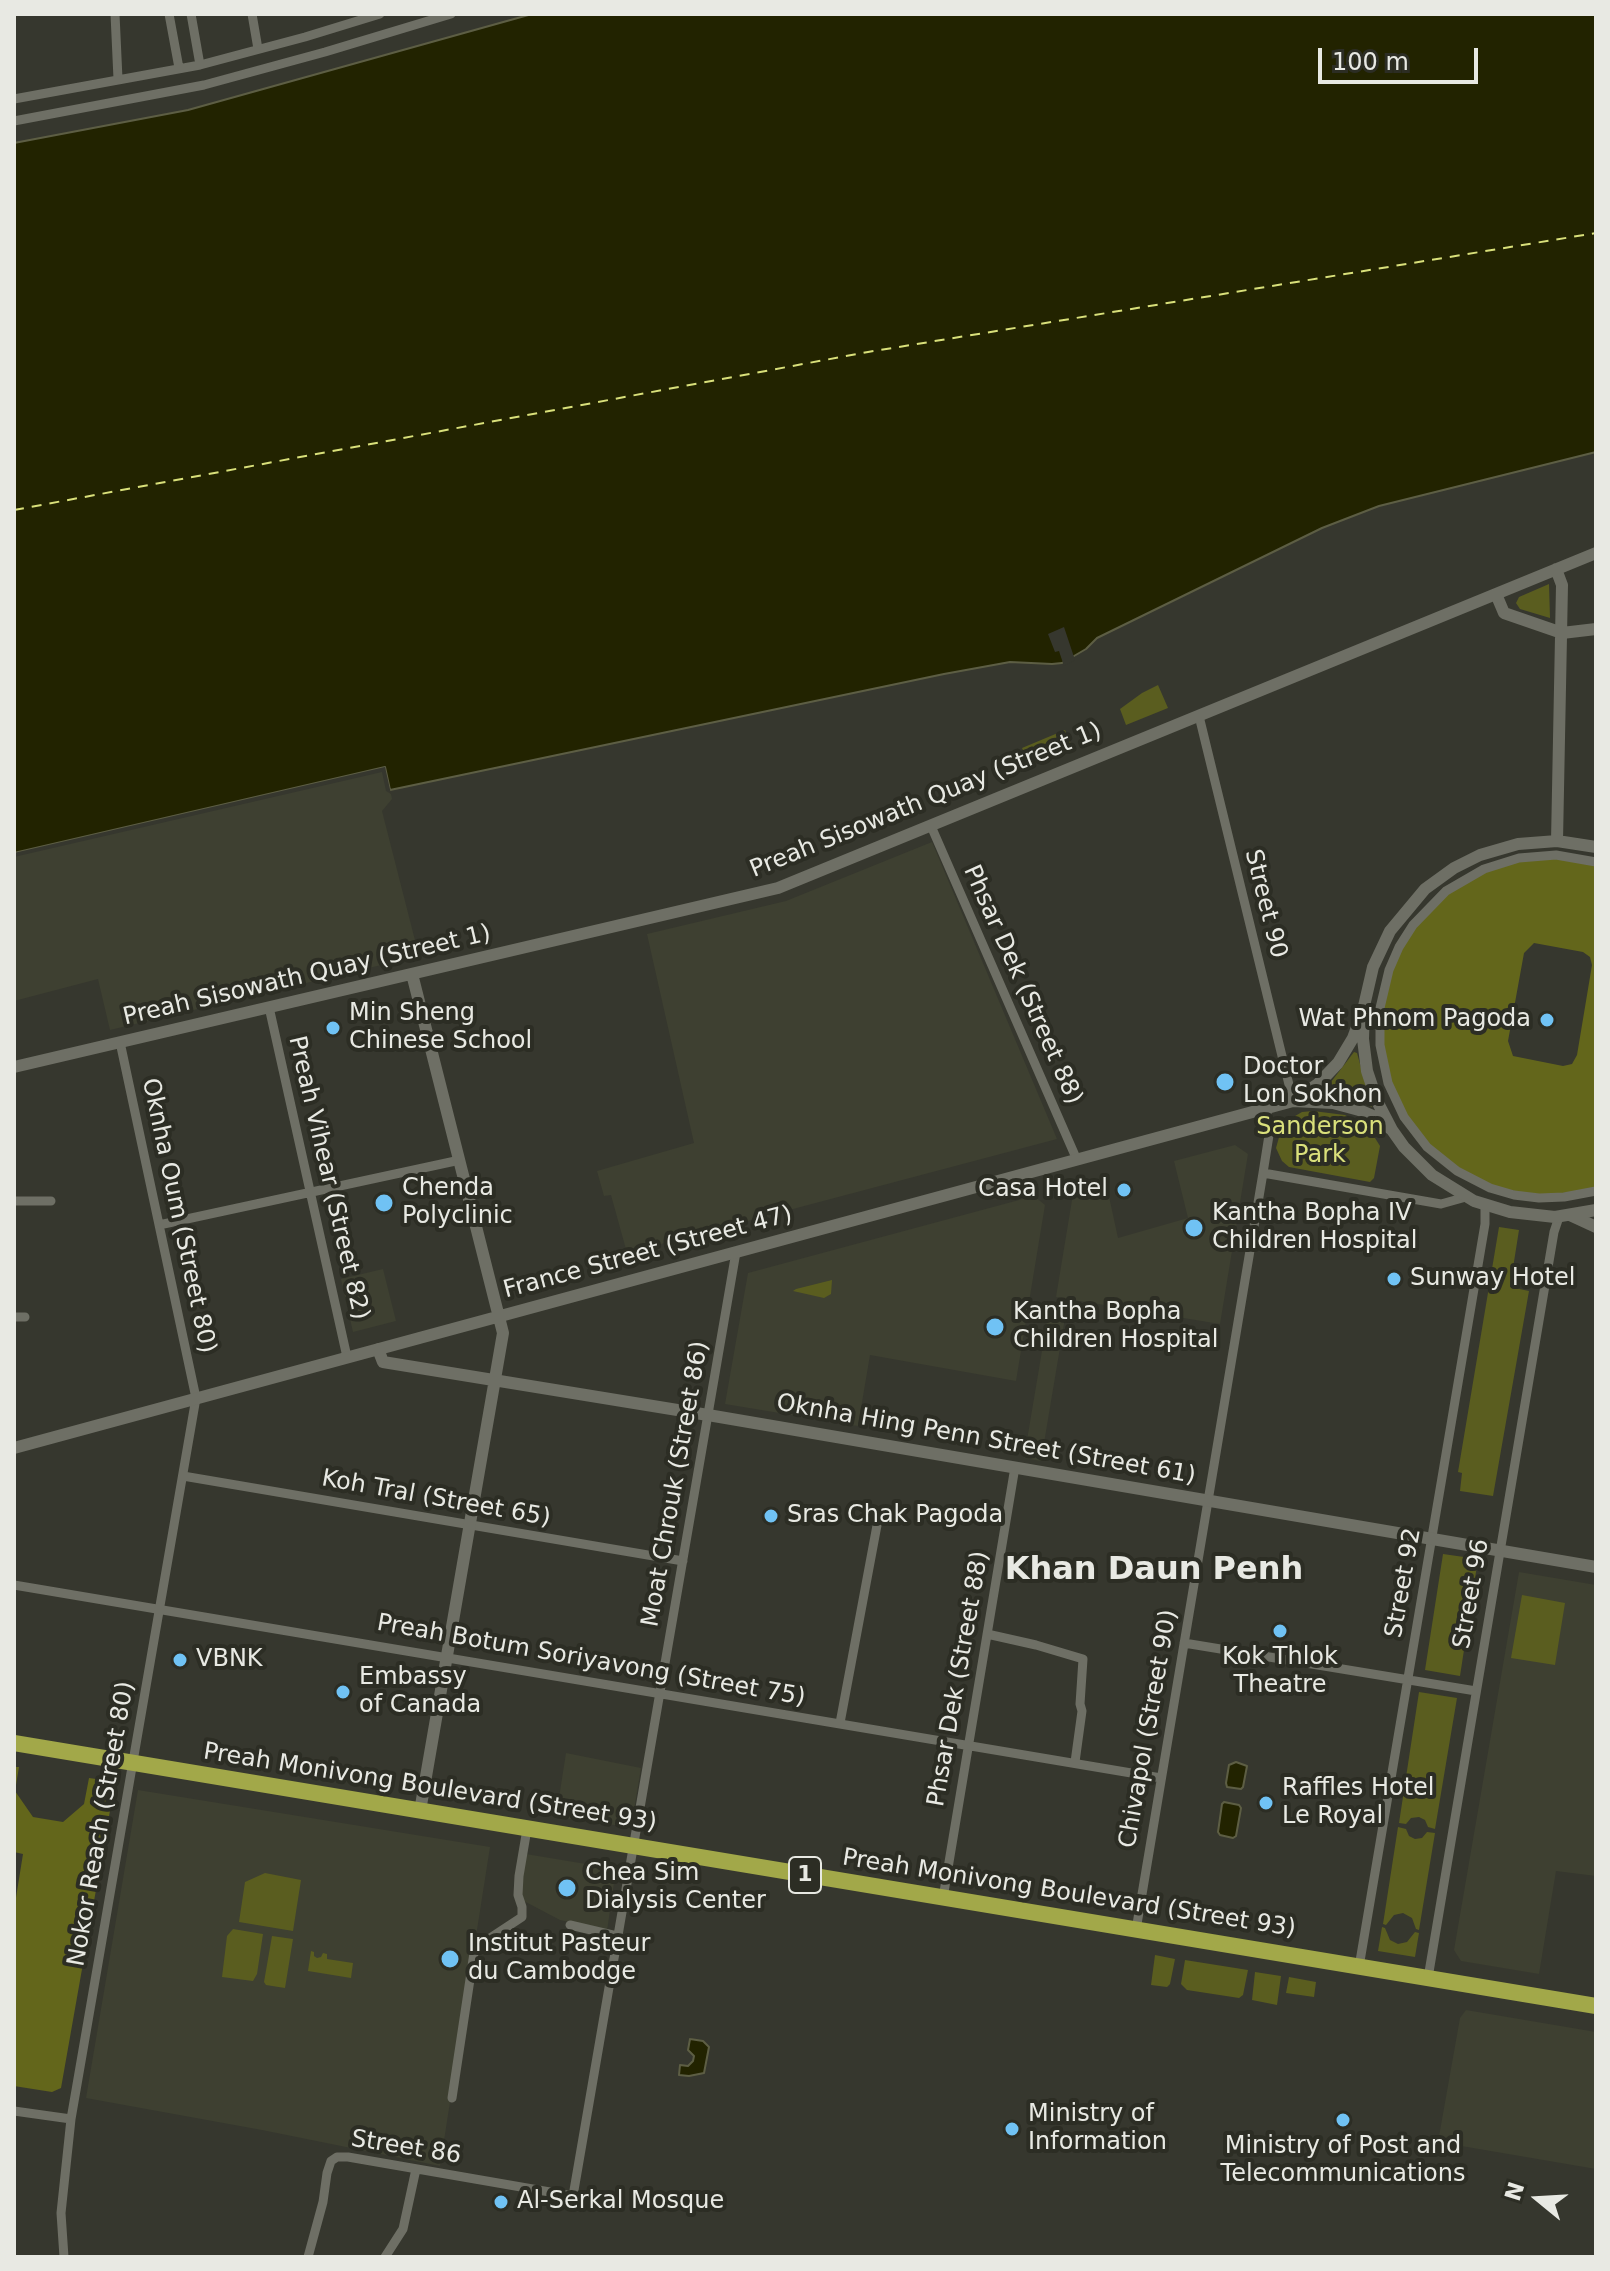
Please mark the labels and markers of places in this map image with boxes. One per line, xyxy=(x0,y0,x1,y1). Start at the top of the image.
place label: Min Sheng Chinese School xyxy=(349,1000,532,1056)
place label: Wat Phnom Pagoda xyxy=(1299,1006,1531,1034)
marker: Wat Phnom Pagoda xyxy=(1538,1011,1556,1029)
marker: Min Sheng Chinese School xyxy=(324,1019,342,1037)
place label: Doctor Lon Sokhon xyxy=(1243,1054,1382,1110)
marker: Doctor Lon Sokhon xyxy=(1214,1071,1236,1093)
place label: Chenda Polyclinic xyxy=(402,1175,513,1231)
place label: Casa Hotel xyxy=(978,1176,1108,1204)
marker: Casa Hotel xyxy=(1115,1181,1133,1199)
marker: Chenda Polyclinic xyxy=(373,1192,395,1214)
place label: Kantha Bopha IV Children Hospital xyxy=(1212,1200,1417,1256)
marker: Kantha Bopha IV Children Hospital xyxy=(1183,1217,1205,1239)
place label: Sunway Hotel xyxy=(1410,1265,1575,1293)
marker: Sunway Hotel xyxy=(1385,1270,1403,1288)
place label: Kantha Bopha Children Hospital xyxy=(1013,1299,1218,1355)
marker: Kantha Bopha Children Hospital xyxy=(984,1316,1006,1338)
place label: Sras Chak Pagoda xyxy=(787,1502,1003,1530)
marker: Sras Chak Pagoda xyxy=(762,1507,780,1525)
marker: Kok Thlok Theatre xyxy=(1271,1622,1289,1640)
place label: Kok Thlok Theatre xyxy=(1222,1644,1338,1700)
place label: VBNK xyxy=(196,1646,263,1674)
marker: VBNK xyxy=(171,1651,189,1669)
place label: Embassy of Canada xyxy=(359,1664,481,1720)
marker: Embassy of Canada xyxy=(334,1683,352,1701)
place label: Raffles Hotel Le Royal xyxy=(1282,1775,1435,1831)
marker: Raffles Hotel Le Royal xyxy=(1257,1794,1275,1812)
place label: Chea Sim Dialysis Center xyxy=(585,1860,766,1916)
marker: Chea Sim Dialysis Center xyxy=(556,1877,578,1899)
place label: Institut Pasteur du Cambodge xyxy=(468,1931,650,1987)
marker: Institut Pasteur du Cambodge xyxy=(439,1948,461,1970)
place label: Ministry of Information xyxy=(1028,2101,1167,2157)
marker: Ministry of Post and Telecommunications xyxy=(1334,2111,1352,2129)
marker: Ministry of Information xyxy=(1003,2120,1021,2138)
place label: Ministry of Post and Telecommunications xyxy=(1221,2133,1465,2189)
place label: Al-Serkal Mosque xyxy=(517,2188,724,2216)
marker: Al-Serkal Mosque xyxy=(492,2193,510,2211)

